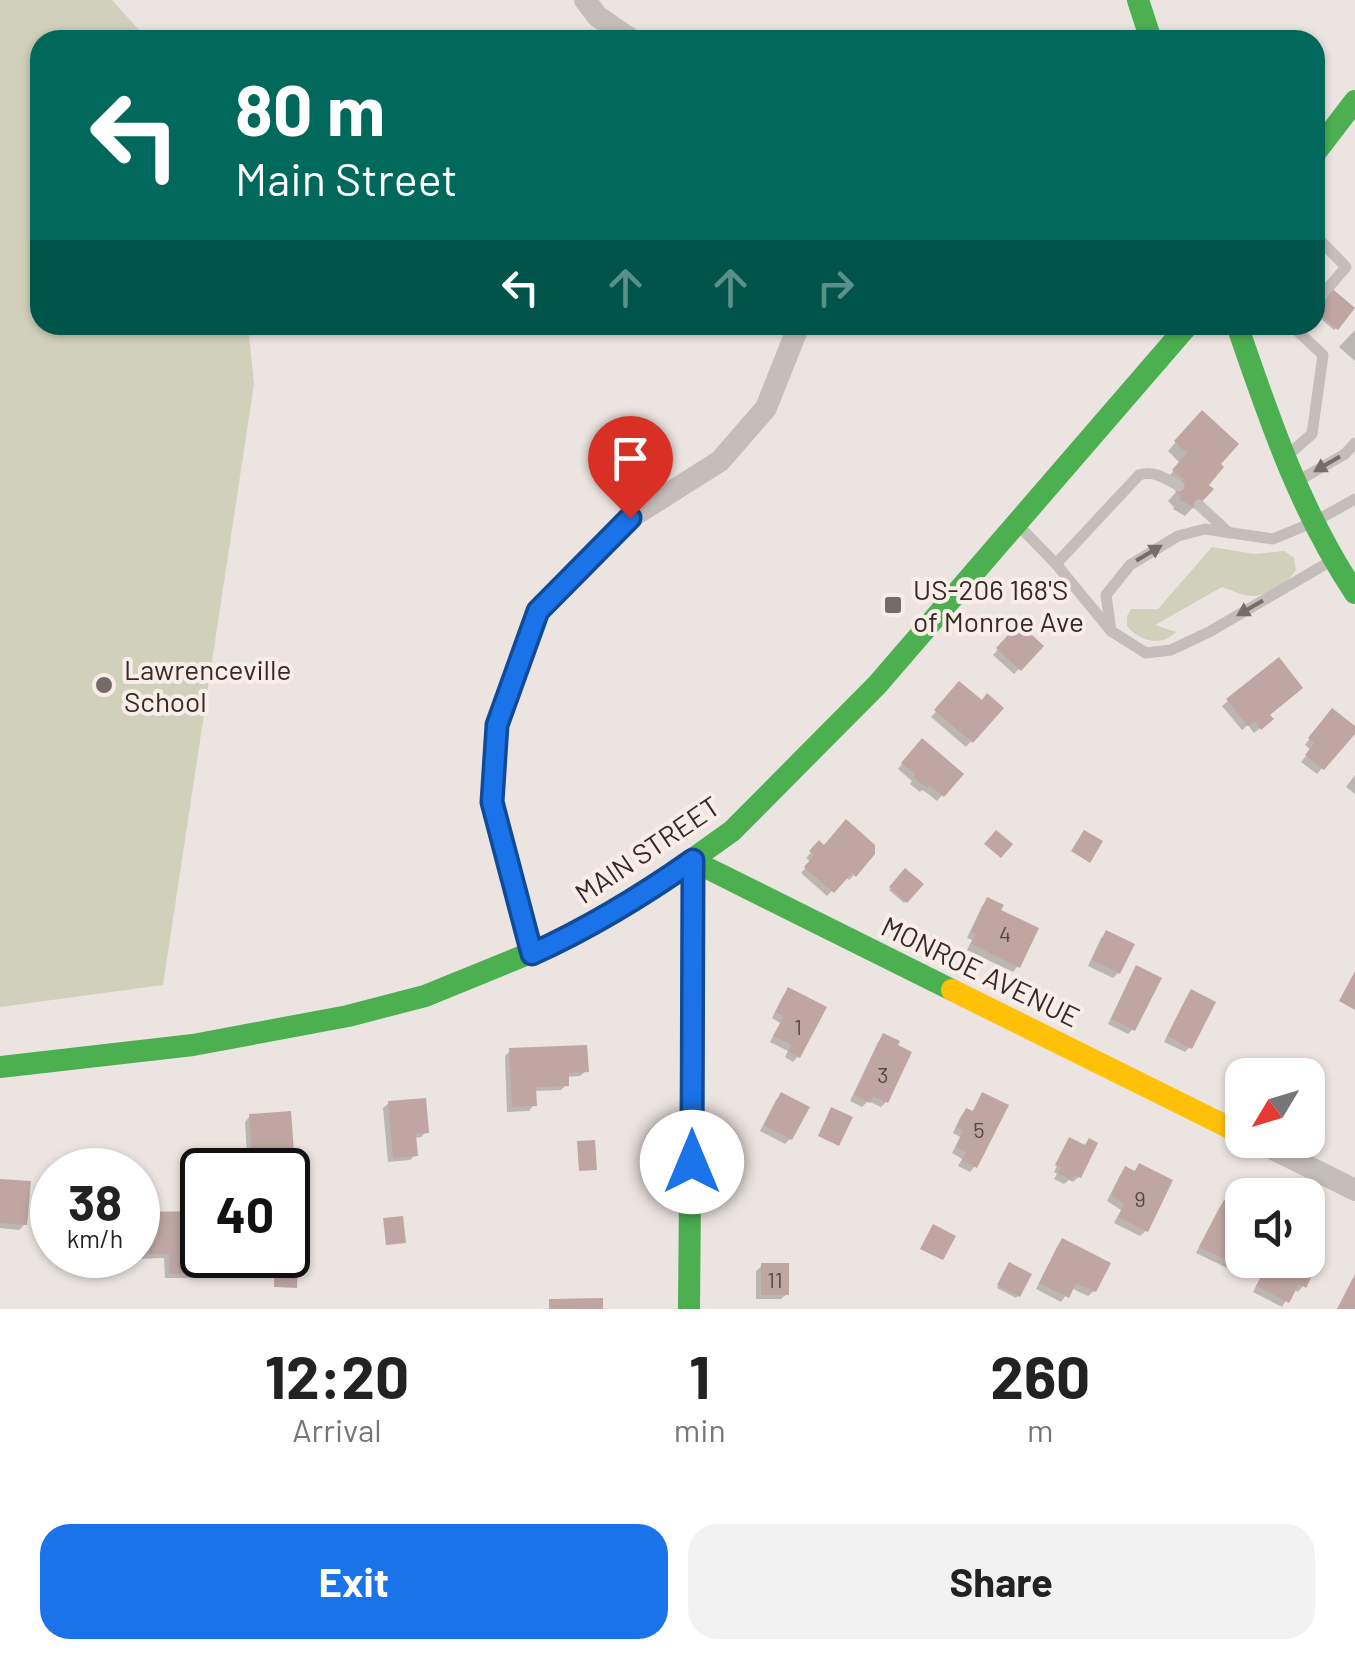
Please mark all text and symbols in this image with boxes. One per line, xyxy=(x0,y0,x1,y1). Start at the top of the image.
text: 80 m xyxy=(235,66,385,150)
icon: left xyxy=(70,70,200,200)
text: Main Street xyxy=(235,151,458,205)
icon: left xyxy=(493,260,548,315)
icon: ahead xyxy=(598,260,653,315)
icon: ahead xyxy=(703,260,758,315)
icon: right xyxy=(808,260,863,315)
pin xyxy=(588,416,673,519)
icon: arrive xyxy=(603,431,658,486)
one-way arrow xyxy=(1313,455,1341,473)
one-way arrow xyxy=(1135,545,1163,562)
place label: US-206 168'S of Monroe Ave xyxy=(913,572,1084,638)
marker: US-206 168'S of Monroe Ave xyxy=(882,594,904,616)
one-way arrow xyxy=(1236,599,1264,616)
place label: Lawrenceville School xyxy=(124,652,291,718)
marker: Lawrenceville School xyxy=(93,674,115,696)
street label: MAIN STREET xyxy=(568,788,726,910)
street label: MONROE AVENUE xyxy=(876,908,1086,1034)
house number: 4 xyxy=(999,920,1011,946)
house number: 1 xyxy=(794,1013,802,1039)
north arrow xyxy=(1225,1058,1325,1158)
map controls xyxy=(1225,1058,1325,1278)
house number: 3 xyxy=(877,1061,889,1087)
position arrow xyxy=(640,1110,744,1214)
house number: 5 xyxy=(973,1116,985,1142)
speed limit sign: 40 xyxy=(180,1148,310,1278)
text: 38 xyxy=(68,1171,122,1231)
button: sound xyxy=(1225,1178,1325,1278)
house number: 9 xyxy=(1134,1185,1146,1211)
text: km/h xyxy=(67,1223,123,1253)
house number: 11 xyxy=(767,1266,783,1292)
text: 12:20 xyxy=(265,1339,409,1411)
text: 1 xyxy=(689,1339,710,1411)
text: 260 xyxy=(990,1339,1090,1411)
text: Arrival xyxy=(292,1410,382,1448)
text: min xyxy=(674,1410,726,1448)
text: m xyxy=(1027,1410,1054,1448)
button: Exit xyxy=(40,1524,668,1639)
button: Share xyxy=(688,1524,1315,1639)

